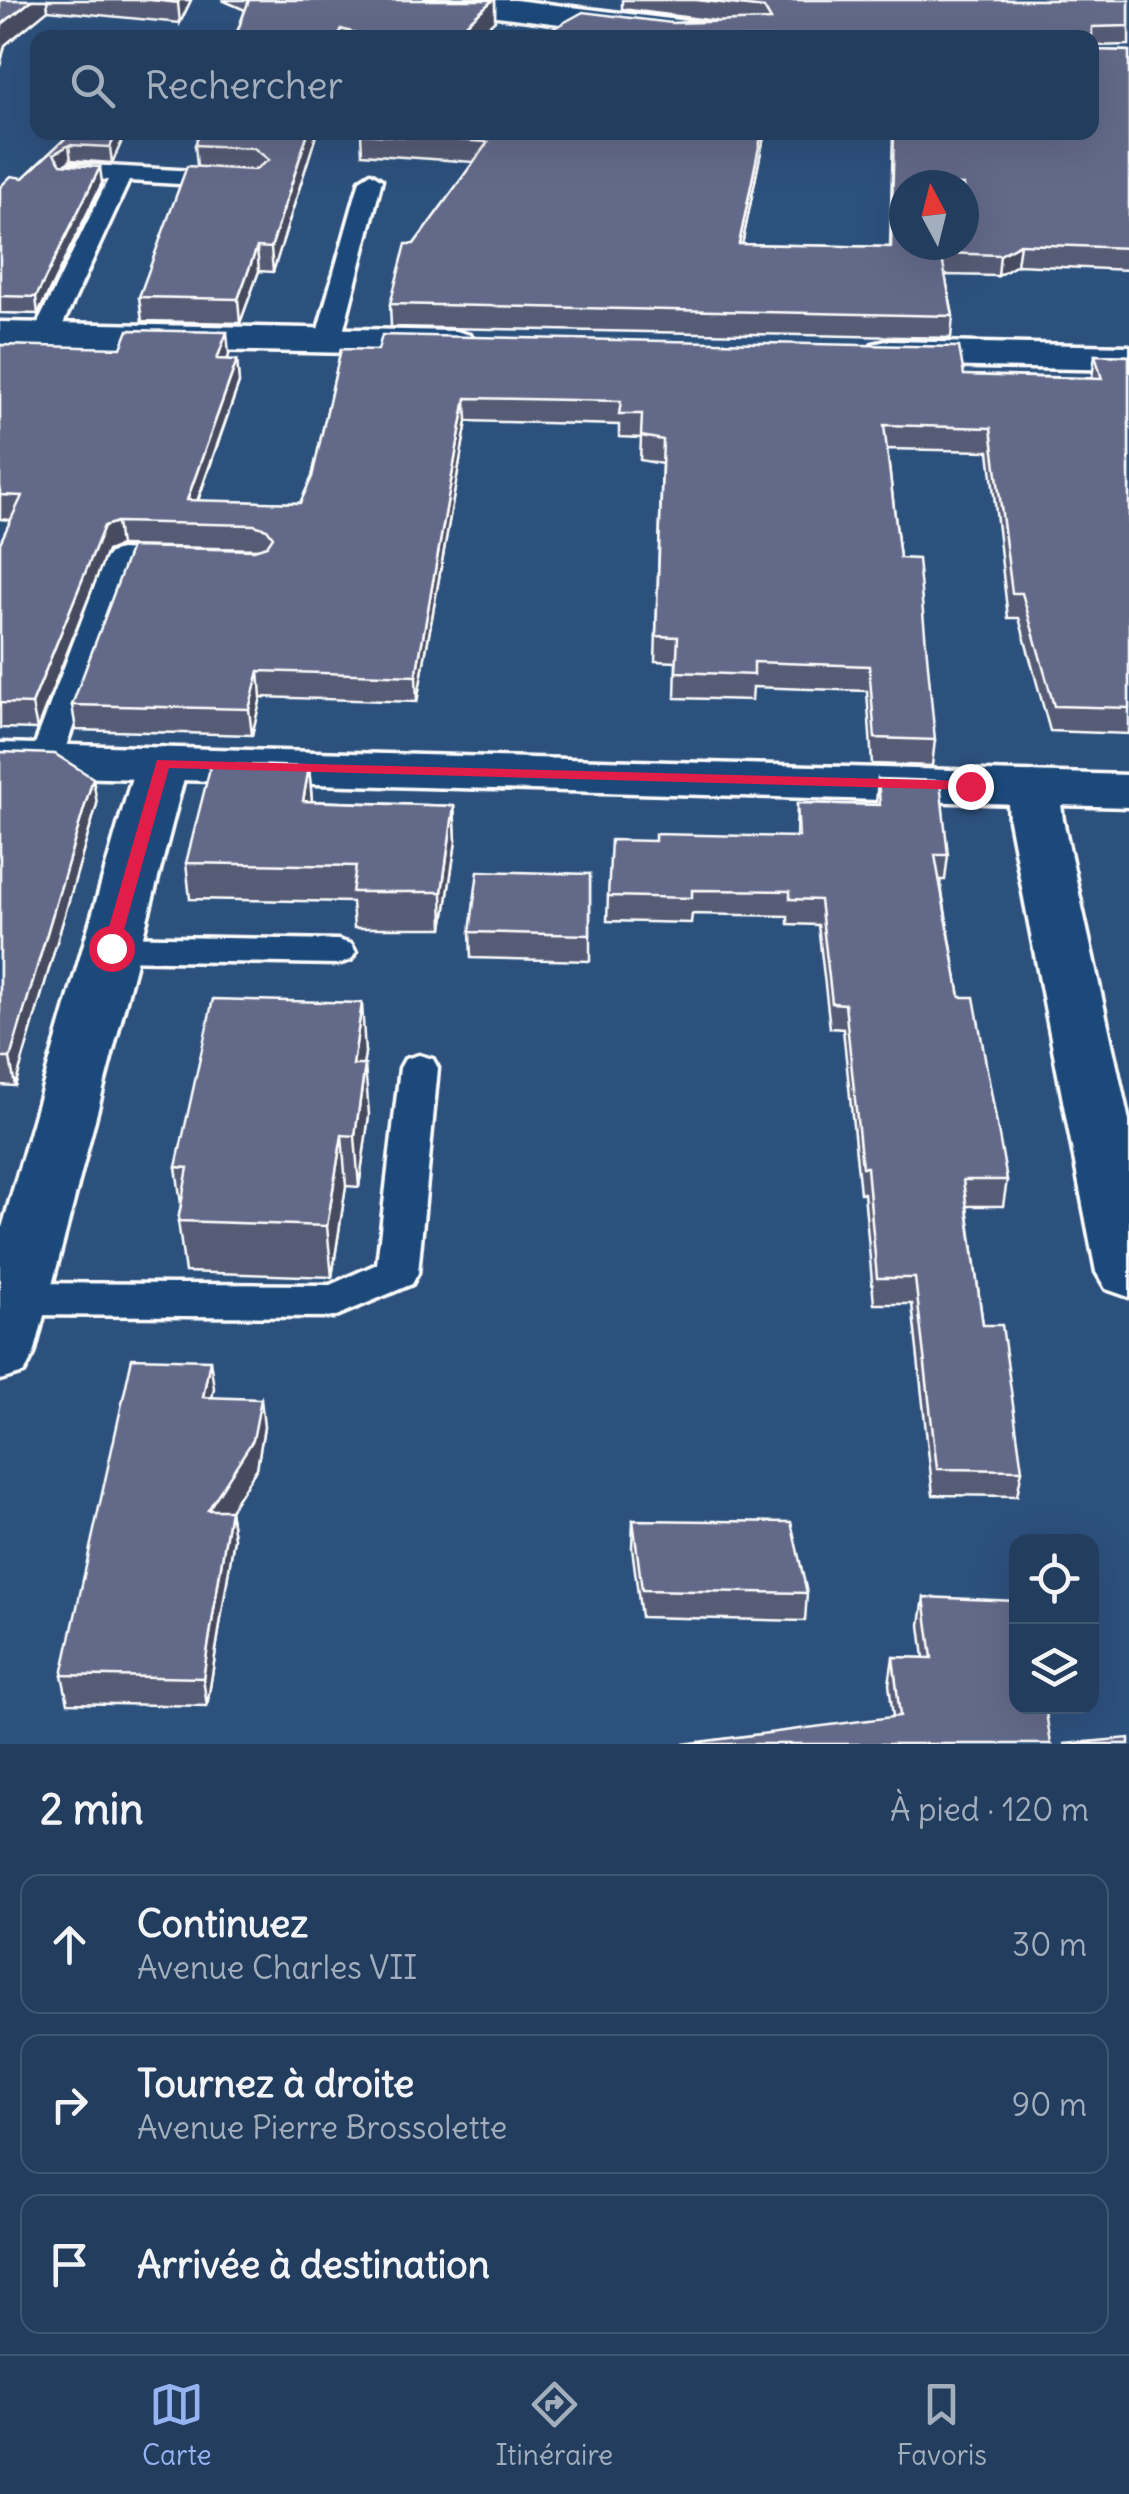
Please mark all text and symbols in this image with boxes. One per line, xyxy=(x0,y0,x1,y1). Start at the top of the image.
search box xyxy=(30,30,1099,140)
icon: search xyxy=(65,58,120,113)
text: Rechercher xyxy=(145,62,343,109)
north arrow xyxy=(889,170,979,260)
route end xyxy=(948,764,994,810)
route start xyxy=(89,926,135,972)
map controls xyxy=(1009,1534,1099,1714)
button: locate xyxy=(1009,1534,1099,1624)
button: layers xyxy=(1009,1624,1099,1714)
text: 2 min xyxy=(40,1783,144,1835)
text: À pied · 120 m xyxy=(890,1789,1089,1830)
text: Continuez xyxy=(137,1900,308,1947)
icon: ahead xyxy=(42,1917,97,1972)
text: 30 m xyxy=(1012,1924,1087,1965)
text: Avenue Charles VII xyxy=(137,1947,417,1988)
text: Tournez à droite xyxy=(137,2060,414,2107)
icon: right xyxy=(42,2077,97,2132)
text: 90 m xyxy=(1012,2084,1087,2125)
text: Avenue Pierre Brossolette xyxy=(137,2107,507,2148)
icon: arrive xyxy=(42,2237,97,2292)
text: Arrivée à destination xyxy=(137,2241,490,2288)
tab: Carte xyxy=(142,2377,212,2473)
tab: Itinéraire xyxy=(495,2377,613,2473)
tab: Favoris xyxy=(897,2377,987,2473)

